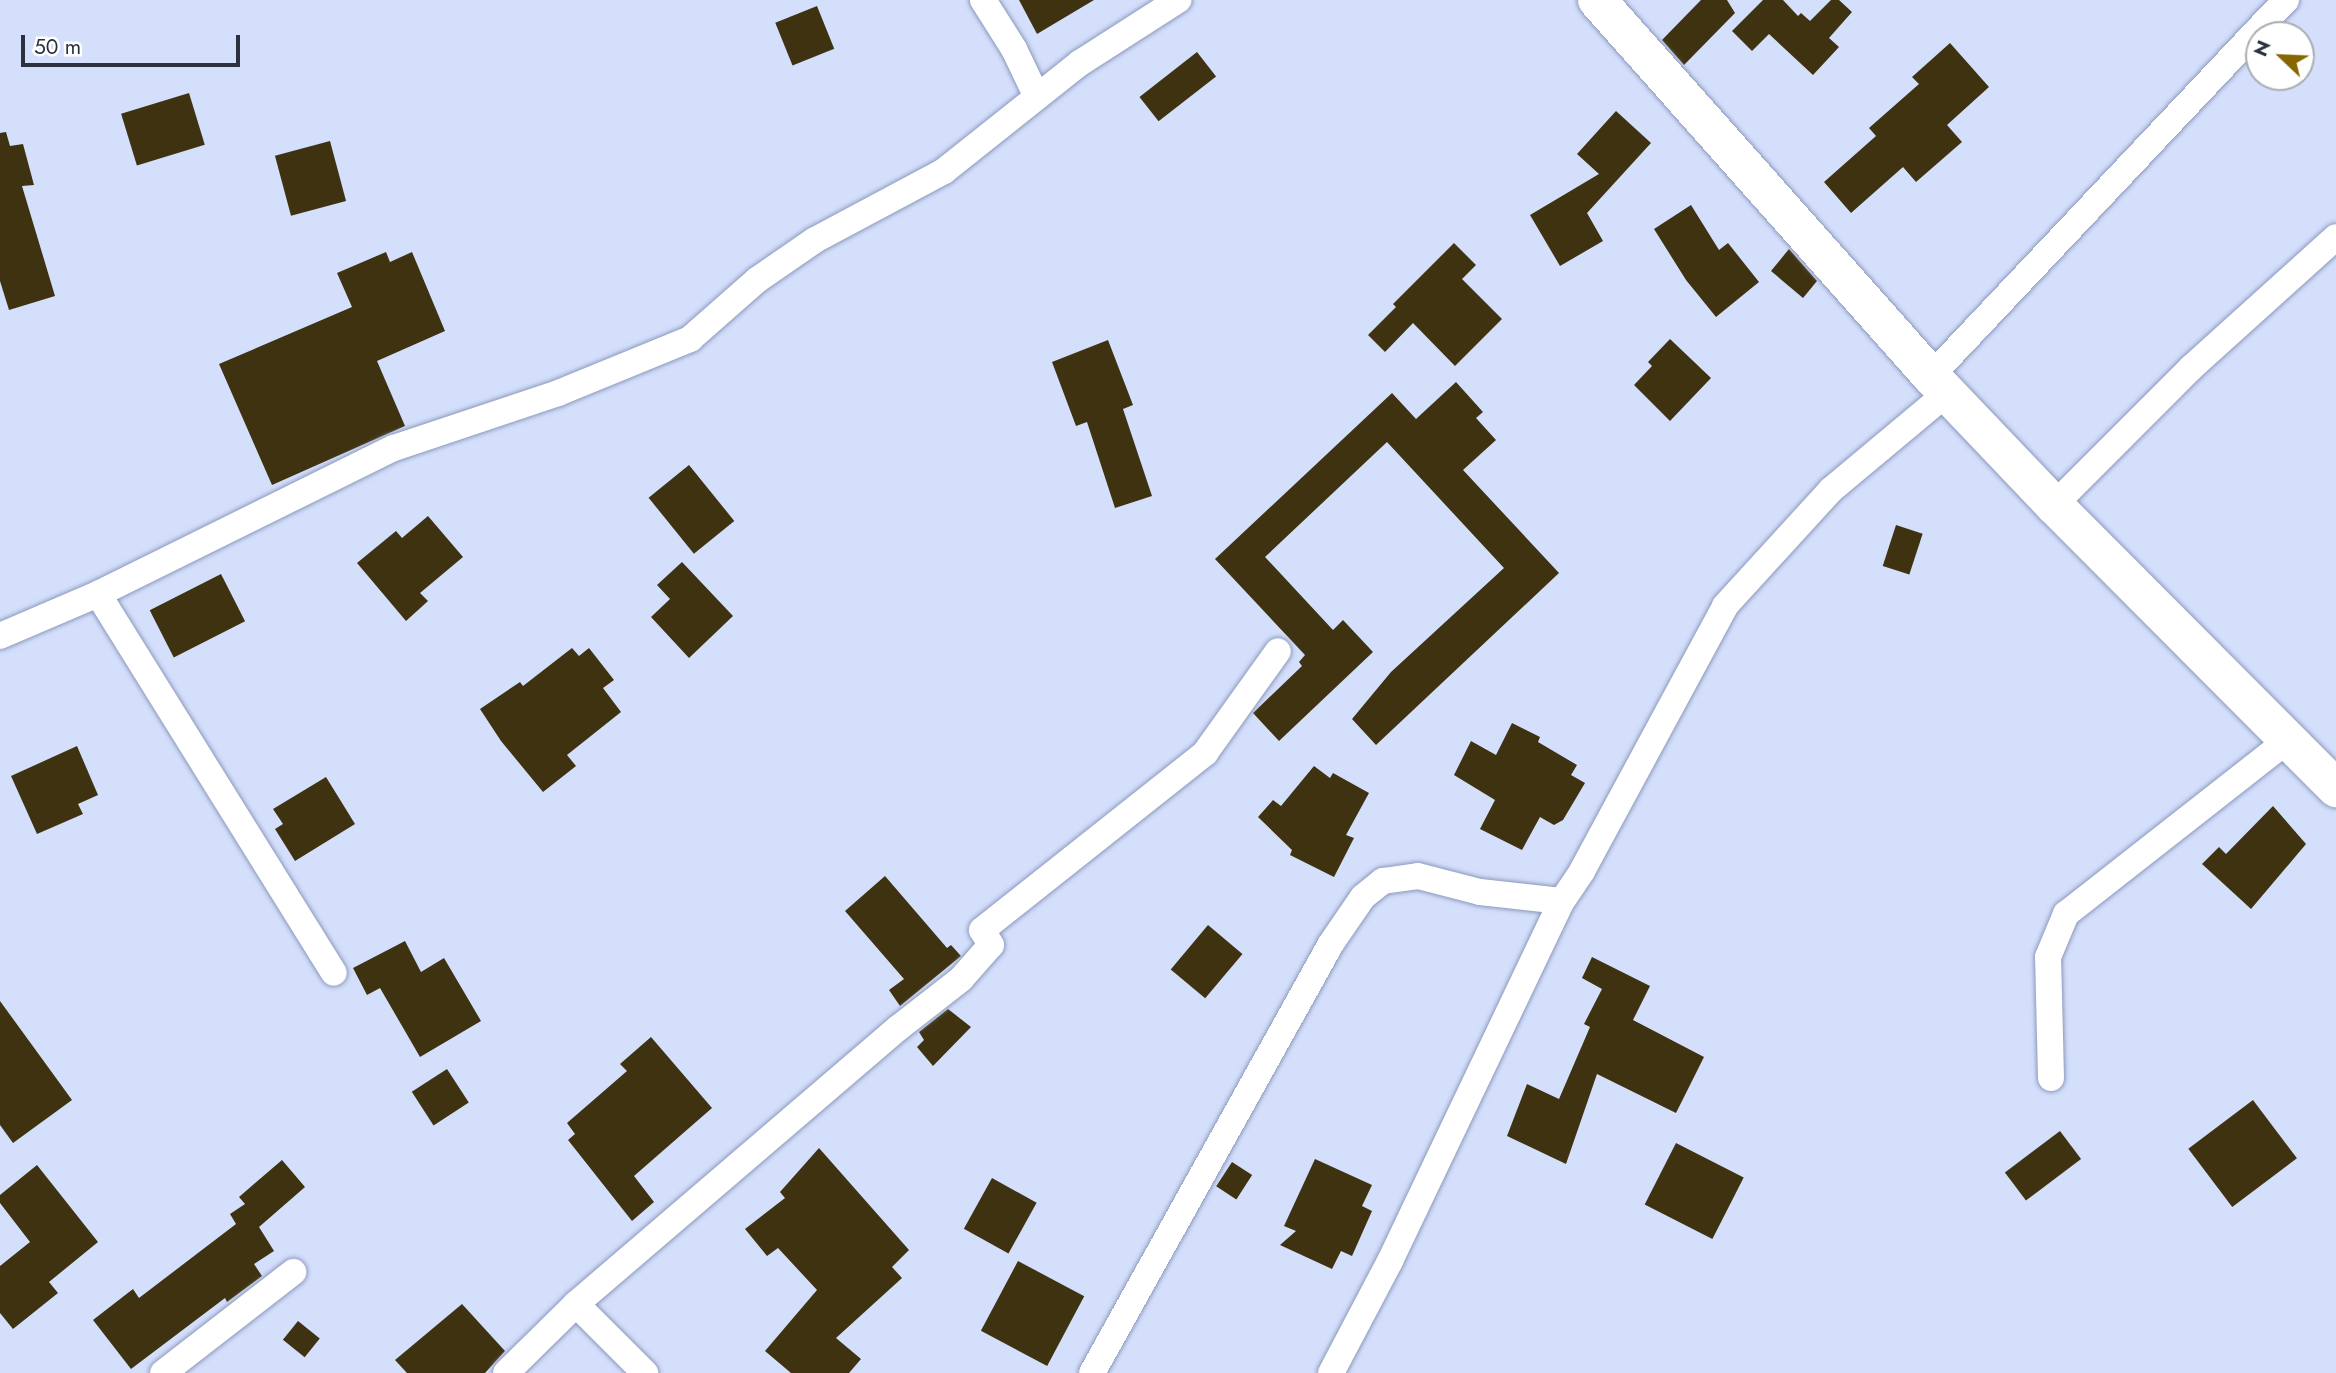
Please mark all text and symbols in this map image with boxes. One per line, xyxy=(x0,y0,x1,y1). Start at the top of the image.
scale bar xyxy=(24,21,243,65)
north arrow xyxy=(2245,21,2315,91)
text: 50 m xyxy=(34,32,81,62)
text: N xyxy=(2247,36,2277,61)

